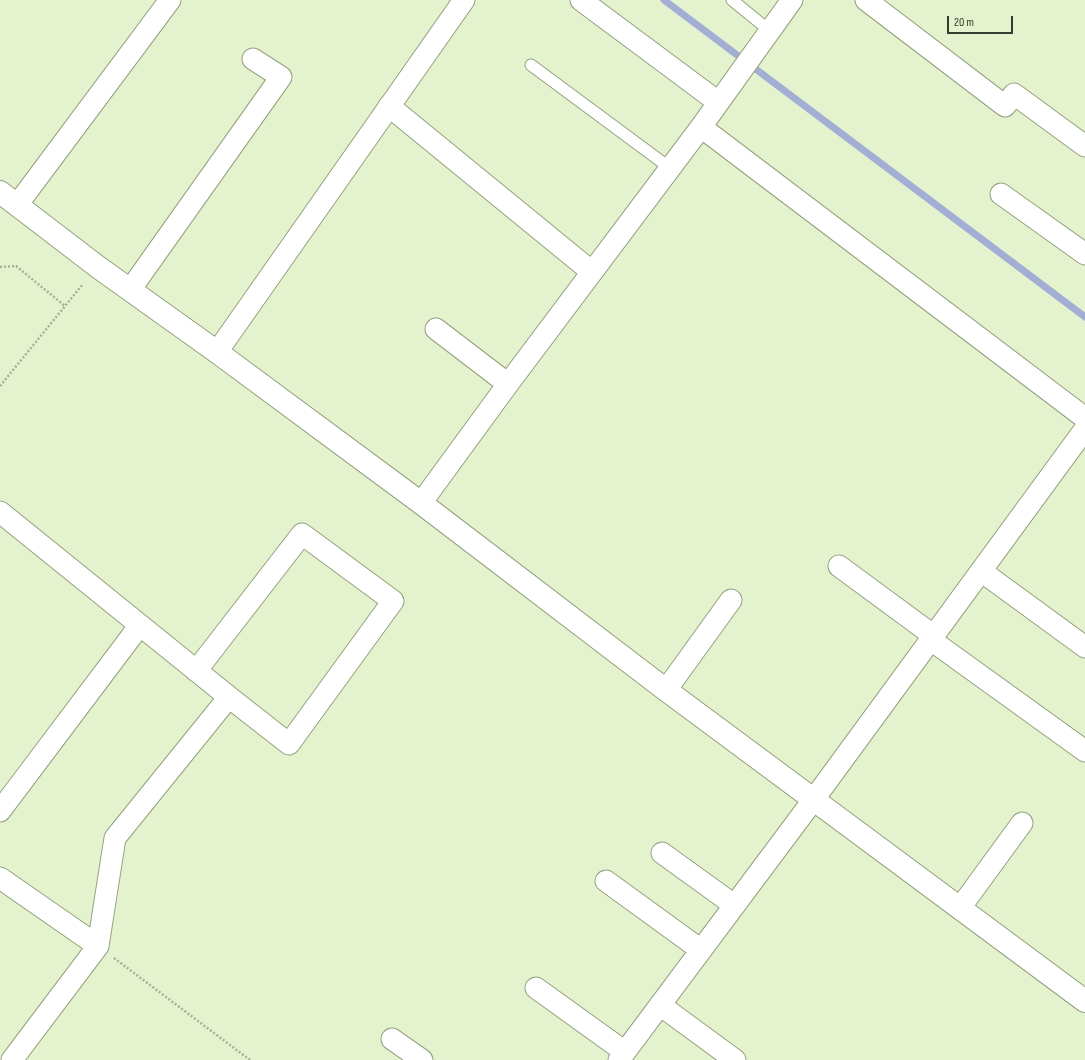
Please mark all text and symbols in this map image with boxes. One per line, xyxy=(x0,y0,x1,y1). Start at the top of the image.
scale bar xyxy=(949,8,1015,34)
text: 20 m xyxy=(954,15,974,30)

